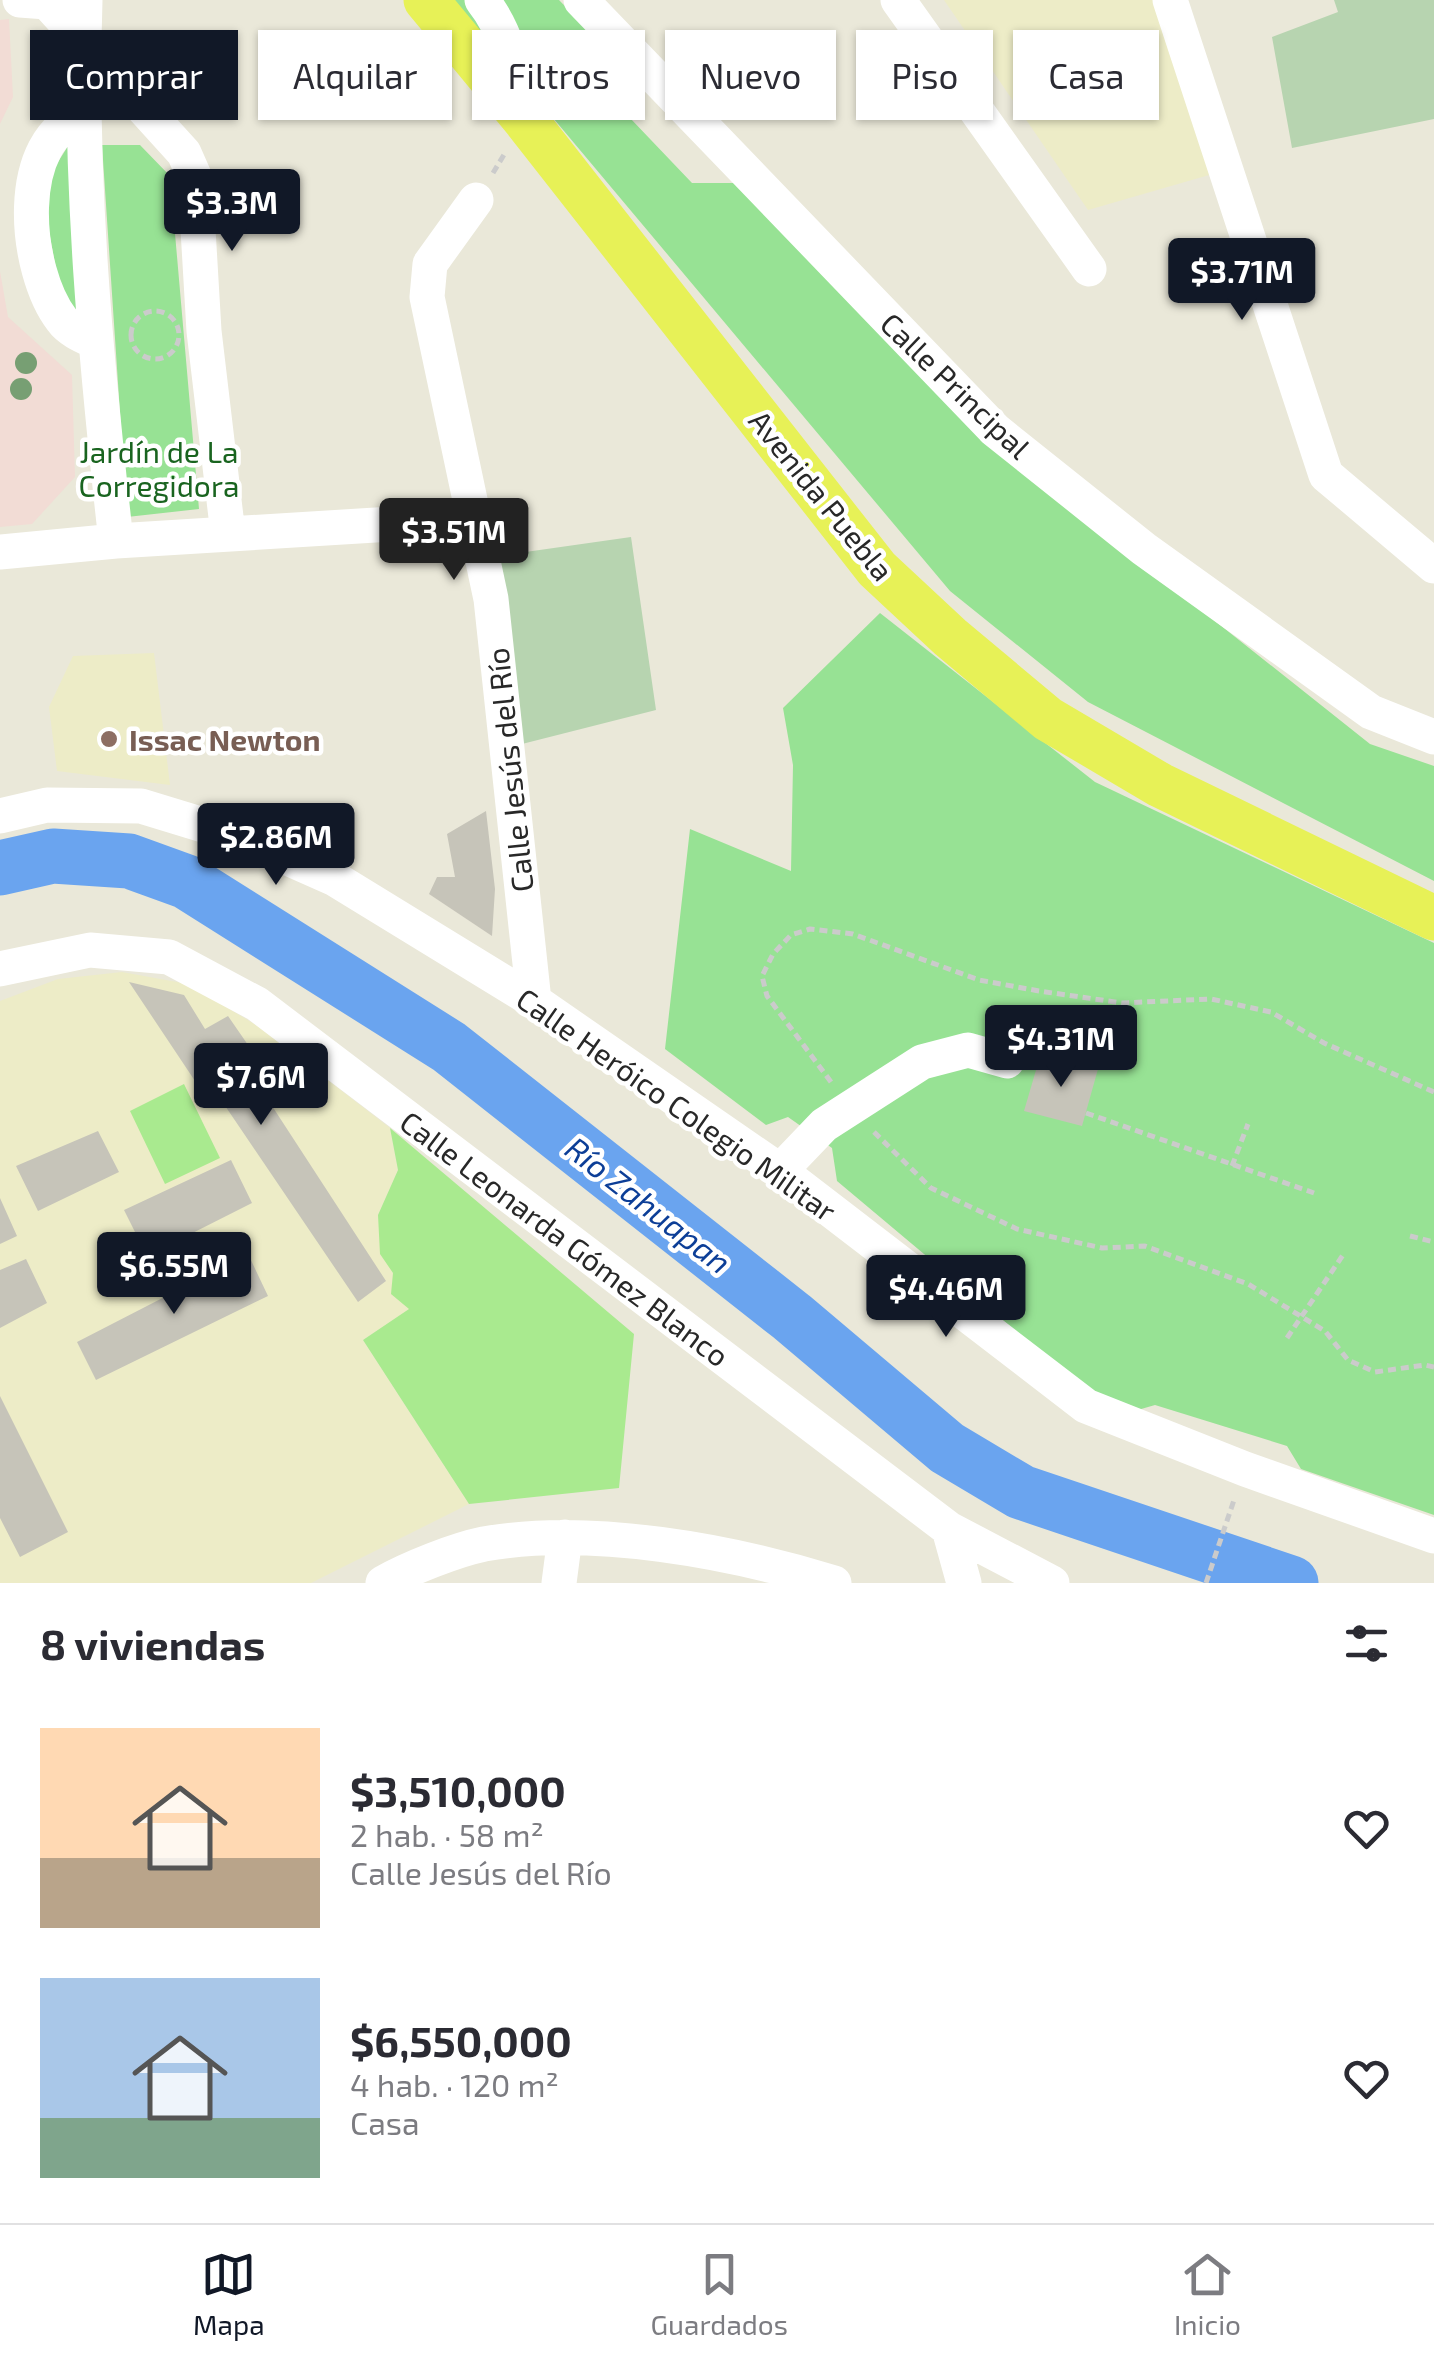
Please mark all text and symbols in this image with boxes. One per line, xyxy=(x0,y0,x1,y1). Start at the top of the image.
chip: Comprar xyxy=(30,30,238,120)
chip: Alquilar xyxy=(258,30,452,120)
chip: Filtros xyxy=(472,30,645,120)
chip: Nuevo xyxy=(665,30,836,120)
chip: Piso xyxy=(856,30,993,120)
chip: Casa xyxy=(1013,30,1159,120)
pin: $3.3M xyxy=(162,169,302,254)
text: $3.3M xyxy=(186,182,278,220)
pin: $3.71M xyxy=(1161,238,1323,323)
text: $3.71M xyxy=(1190,251,1294,289)
street label: Calle Principal xyxy=(874,305,1038,465)
street label: Avenida Puebla xyxy=(742,403,902,587)
park label: Jardín de La Corregidora xyxy=(79,433,239,503)
pin: $3.51M xyxy=(373,498,535,583)
text: $3.51M xyxy=(401,511,507,549)
street label: Calle Jesús del Río xyxy=(478,646,540,894)
place label: Issac Newton xyxy=(129,721,321,757)
marker: Issac Newton xyxy=(98,728,120,750)
pin: $2.86M xyxy=(195,803,357,888)
text: $2.86M xyxy=(219,816,333,854)
street label: Calle Heróico Colegio Militar xyxy=(510,980,844,1228)
pin: $4.31M xyxy=(980,1005,1142,1090)
text: $4.31M xyxy=(1007,1018,1115,1056)
pin: $7.6M xyxy=(191,1043,331,1128)
text: $7.6M xyxy=(216,1056,306,1094)
street label: Calle Leonarda Gómez Blanco xyxy=(394,1103,736,1373)
water label: Río Zahuapan xyxy=(558,1128,739,1281)
pin: $6.55M xyxy=(93,1232,255,1317)
text: $6.55M xyxy=(119,1245,229,1283)
pin: $4.46M xyxy=(865,1255,1027,1340)
text: $4.46M xyxy=(888,1268,1004,1306)
icon: filters xyxy=(1339,1616,1394,1671)
text: 8 viviendas xyxy=(40,1618,265,1668)
text: $3,510,000 xyxy=(350,1765,566,1815)
icon: home xyxy=(120,1768,240,1888)
icon: heart xyxy=(1339,1801,1394,1856)
text: 2 hab. · 58 m² xyxy=(350,1815,544,1853)
text: Calle Jesús del Río xyxy=(350,1853,612,1891)
text: $6,550,000 xyxy=(350,2015,572,2065)
icon: home xyxy=(120,2018,240,2138)
icon: heart xyxy=(1339,2051,1394,2106)
text: 4 hab. · 120 m² xyxy=(350,2065,559,2103)
text: Casa xyxy=(350,2103,420,2141)
tab: Mapa xyxy=(193,2247,265,2341)
tab: Guardados xyxy=(651,2247,788,2341)
tab: Inicio xyxy=(1174,2247,1241,2341)

